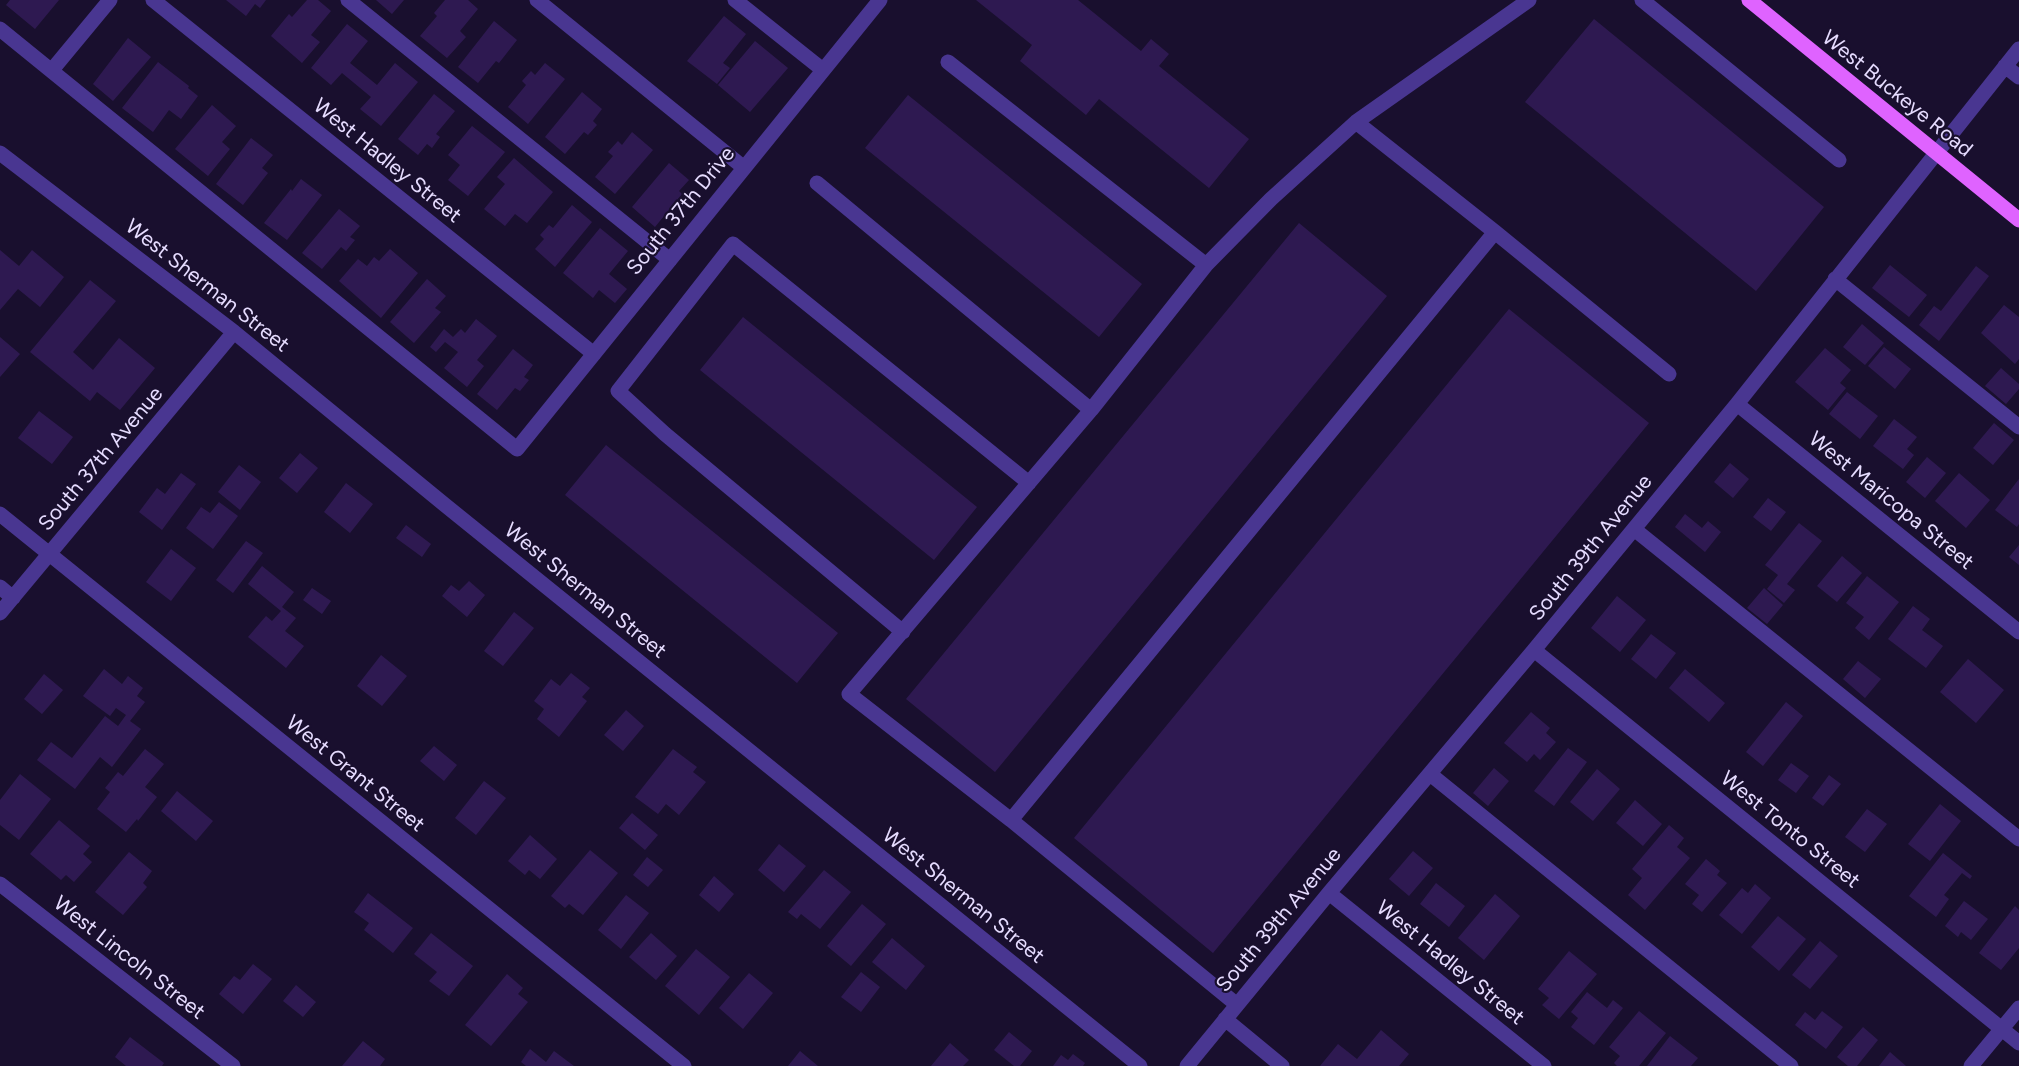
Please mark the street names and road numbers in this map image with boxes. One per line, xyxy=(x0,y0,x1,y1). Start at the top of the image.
street label: West Buckeye Road xyxy=(1817,26,1977,162)
street label: West Hadley Street xyxy=(308,94,466,228)
street label: South 37th Drive xyxy=(622,142,740,280)
street label: West Sherman Street xyxy=(120,214,294,358)
street label: South 37th Avenue xyxy=(33,382,169,536)
street label: West Maricopa Street xyxy=(1803,427,1979,575)
street label: South 39th Avenue xyxy=(1524,470,1658,626)
street label: West Sherman Street xyxy=(499,518,671,664)
street label: West Grant Street xyxy=(281,710,429,838)
street label: West Tonto Street xyxy=(1715,766,1865,894)
street label: West Sherman Street xyxy=(877,823,1049,969)
street label: South 39th Avenue xyxy=(1211,843,1347,997)
street label: West Lincoln Street xyxy=(48,891,210,1025)
street label: West Hadley Street xyxy=(1371,896,1529,1030)

